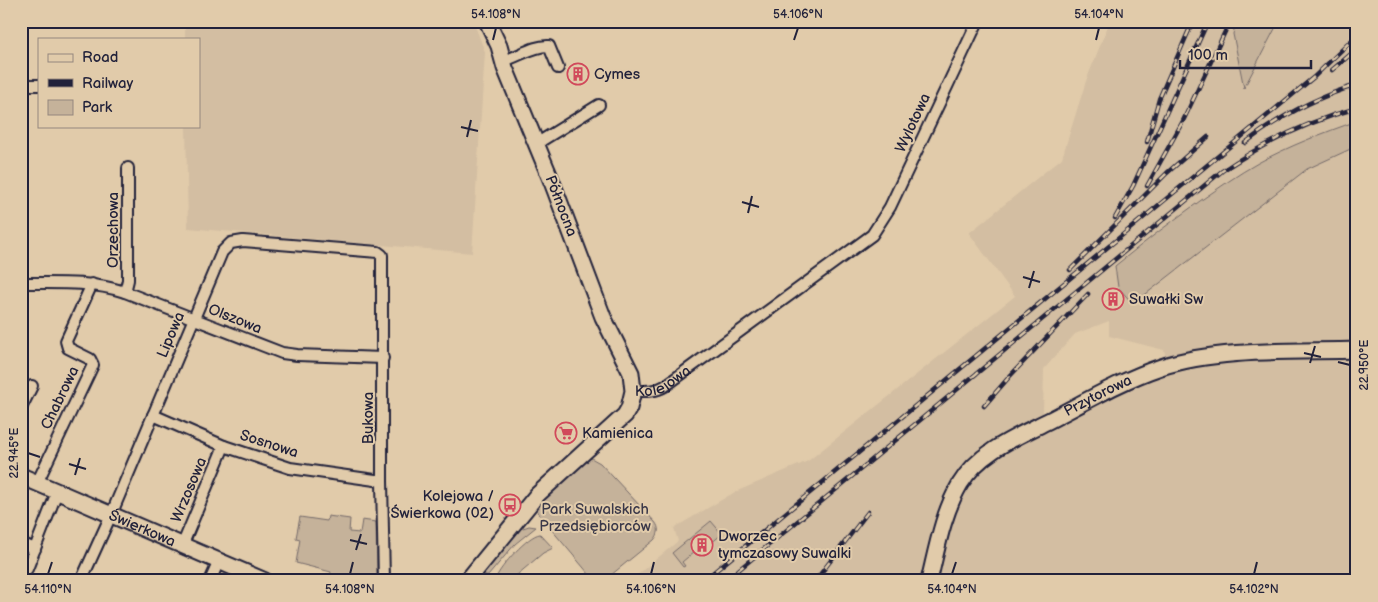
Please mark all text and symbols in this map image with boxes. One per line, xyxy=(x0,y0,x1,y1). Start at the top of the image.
text: 54.108°N xyxy=(471,7,521,22)
text: 54.106°N xyxy=(773,7,823,22)
text: 54.104°N xyxy=(1074,7,1124,22)
legend xyxy=(38,38,200,128)
scale bar xyxy=(1180,38,1312,70)
text: 100 m xyxy=(1188,46,1228,65)
text: Road xyxy=(82,48,118,67)
building icon: Cymes xyxy=(566,62,590,86)
place label: Cymes xyxy=(594,65,641,84)
text: Railway xyxy=(82,74,133,93)
street label: Wylotowa xyxy=(891,90,935,156)
text: Park xyxy=(82,98,113,117)
street label: Północna xyxy=(541,173,581,239)
street label: Orzechowa xyxy=(104,192,123,268)
building icon: Suwałki Sw xyxy=(1101,287,1125,311)
place label: Suwałki Sw xyxy=(1129,290,1203,309)
street label: Olszowa xyxy=(205,300,265,338)
street label: Lipowa xyxy=(153,309,189,361)
text: 22.950°E xyxy=(1357,340,1372,390)
street label: Kolejowa xyxy=(635,361,694,401)
street label: Chabrowa xyxy=(37,363,83,433)
street label: Przytorowa xyxy=(1060,370,1135,421)
street label: Bukowa xyxy=(359,392,378,444)
supermarket icon: Kamienica xyxy=(554,421,578,445)
place label: Kamienica xyxy=(582,424,653,443)
street label: Sosnowa xyxy=(237,426,301,462)
text: 22.945°E xyxy=(7,427,22,478)
street label: Wrzosowa xyxy=(167,454,211,526)
place label: Kolejowa / Świerkowa (02) xyxy=(390,487,494,523)
bus stop icon: Kolejowa / Świerkowa (02) xyxy=(498,493,522,517)
park label: Park Suwalskich Przedsiębiorców xyxy=(539,500,651,536)
street label: Świerkowa xyxy=(106,505,179,551)
place label: Dworzec tymczasowy Suwalki xyxy=(718,527,851,563)
building icon: Dworzec tymczasowy Suwalki xyxy=(690,533,714,557)
text: 54.110°N xyxy=(24,582,72,597)
text: 54.108°N xyxy=(325,582,375,597)
text: 54.106°N xyxy=(626,582,676,597)
text: 54.104°N xyxy=(927,582,977,597)
text: 54.102°N xyxy=(1229,582,1279,597)

